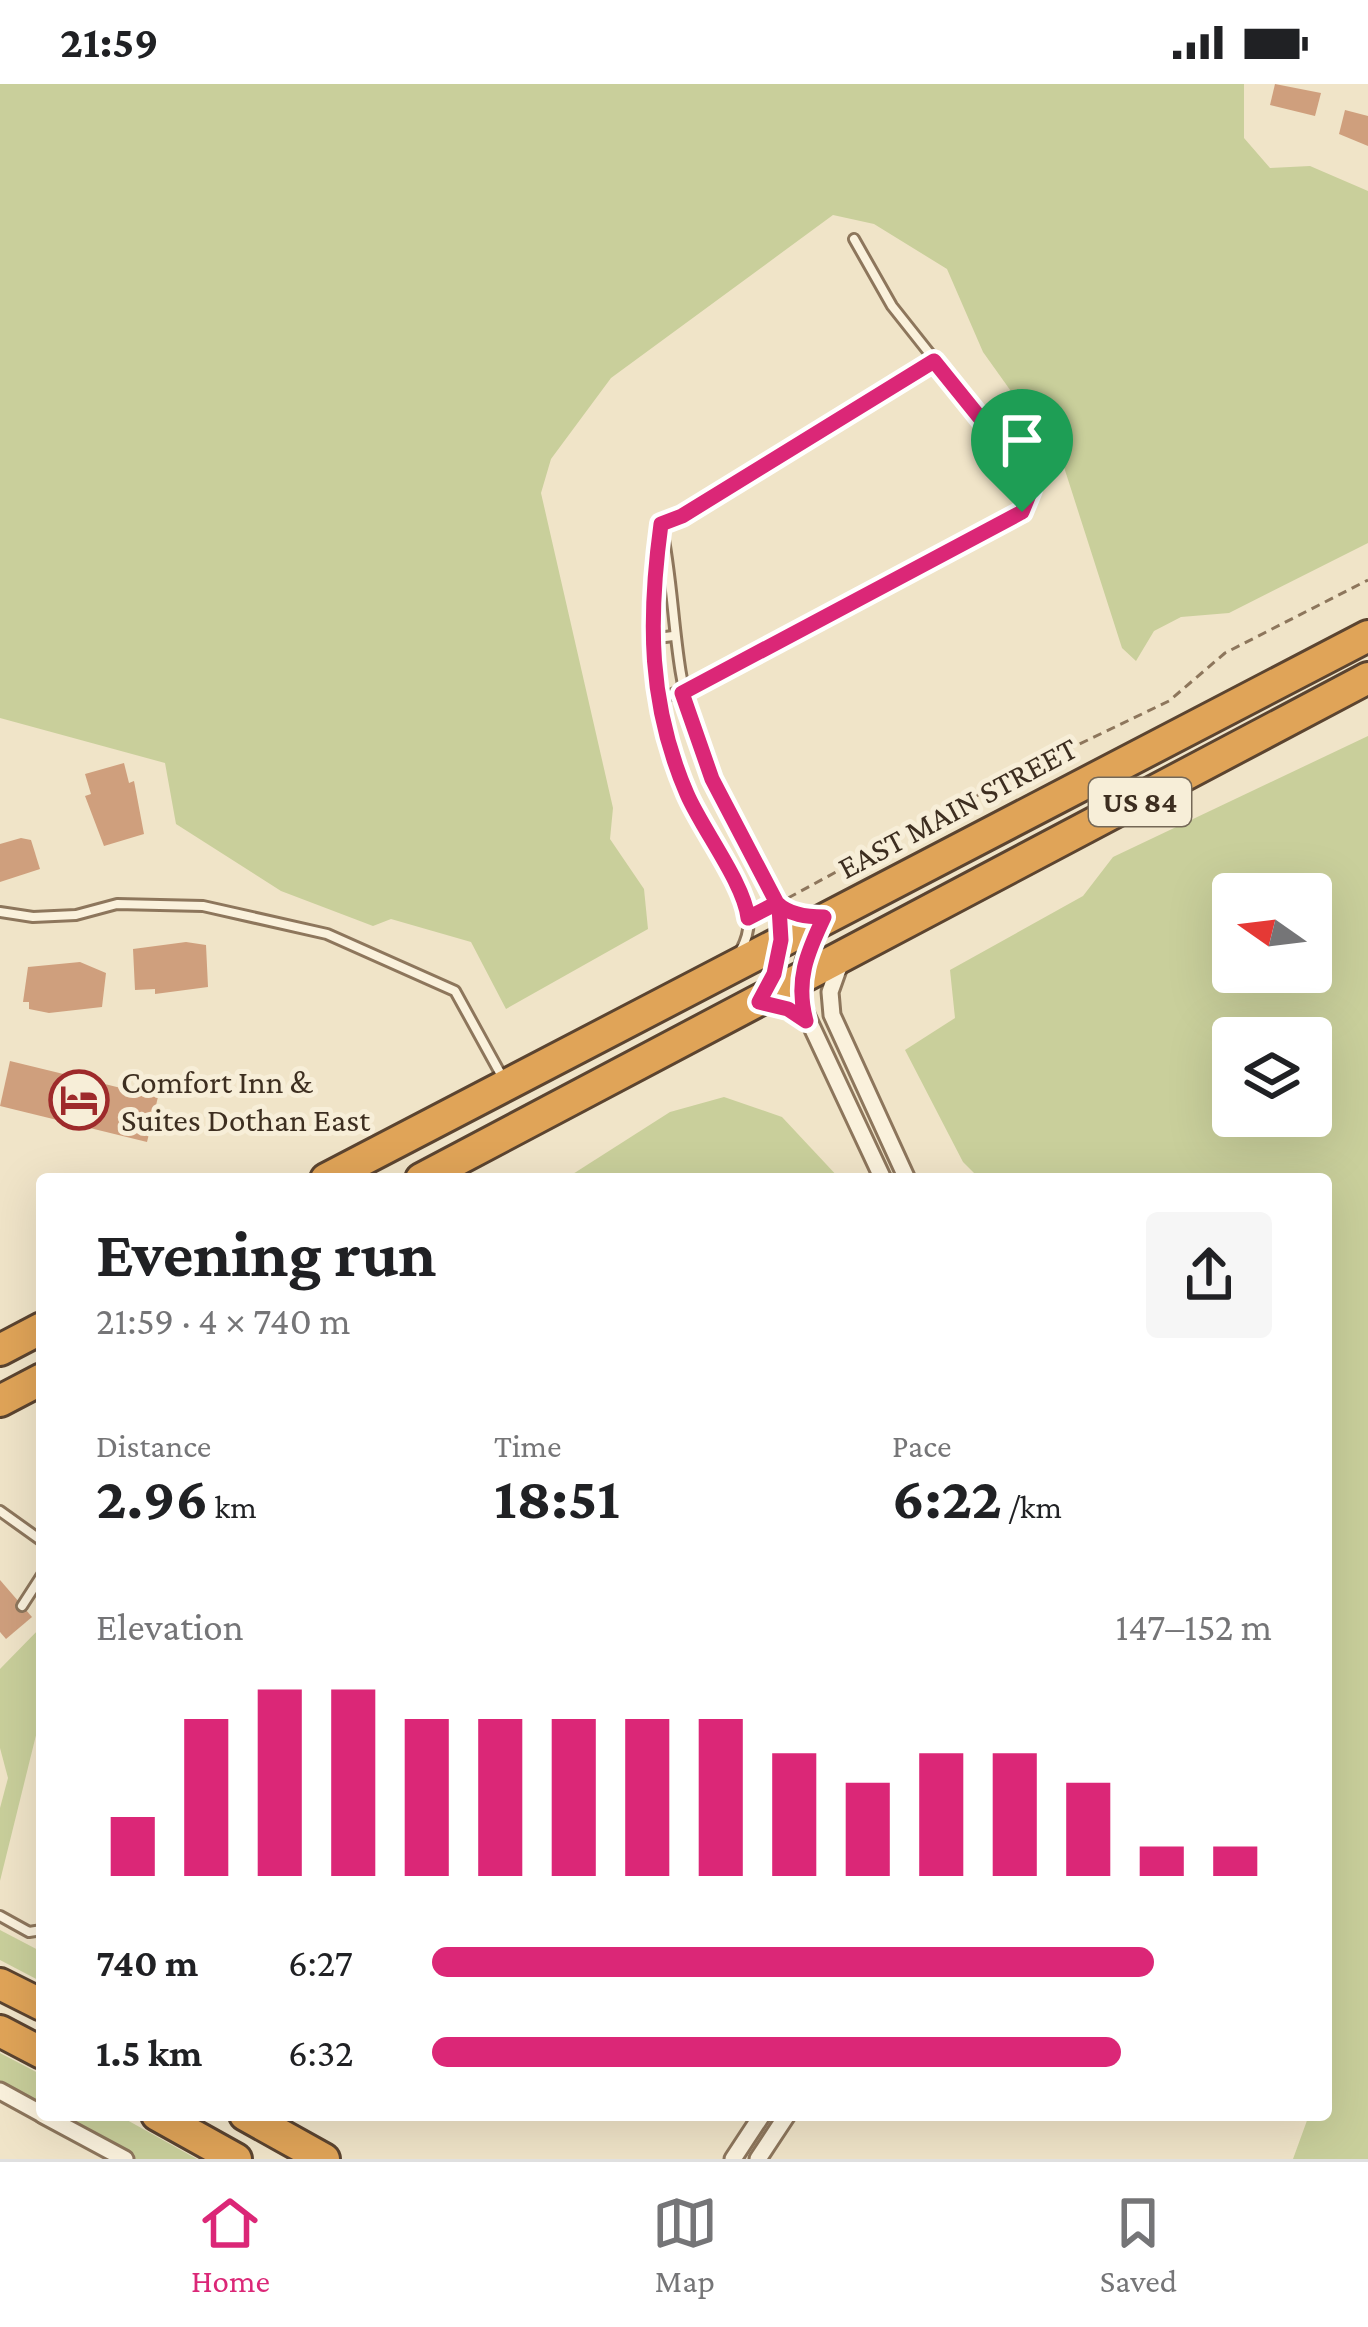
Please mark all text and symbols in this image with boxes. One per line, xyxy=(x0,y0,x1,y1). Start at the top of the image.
text: 21:59 xyxy=(60,17,158,67)
pin xyxy=(971,389,1073,512)
icon: arrive xyxy=(989,407,1055,473)
street label: EAST MAIN STREET xyxy=(831,729,1083,886)
road number: US 84 xyxy=(1089,778,1191,826)
north arrow xyxy=(1212,873,1332,993)
map controls xyxy=(1212,873,1332,1137)
button: layers xyxy=(1212,1017,1332,1137)
place label: Comfort Inn & Suites Dothan East xyxy=(121,1063,371,1138)
hotel icon: Comfort Inn & Suites Dothan East xyxy=(48,1069,110,1131)
button: share xyxy=(1146,1212,1272,1338)
text: Evening run xyxy=(96,1217,436,1290)
text: 21:59 · 4 × 740 m xyxy=(96,1299,351,1342)
text: Distance xyxy=(96,1427,211,1464)
text: Time xyxy=(494,1427,562,1464)
text: Pace xyxy=(892,1427,951,1464)
text: 2.96 xyxy=(96,1464,208,1531)
text: 18:51 xyxy=(494,1464,620,1531)
text: 6:22 xyxy=(892,1464,1002,1531)
text: km xyxy=(208,1488,257,1525)
text: /km xyxy=(1002,1488,1062,1525)
text: Elevation xyxy=(96,1605,244,1648)
text: 147–152 m xyxy=(1115,1605,1272,1648)
text: 740 m xyxy=(96,1941,198,1984)
text: 6:27 xyxy=(288,1941,353,1984)
text: 1.5 km xyxy=(96,2031,202,2074)
text: 6:32 xyxy=(288,2031,354,2074)
tab: Home xyxy=(191,2190,270,2299)
tab: Map xyxy=(652,2190,718,2299)
tab: Saved xyxy=(1100,2190,1177,2299)

